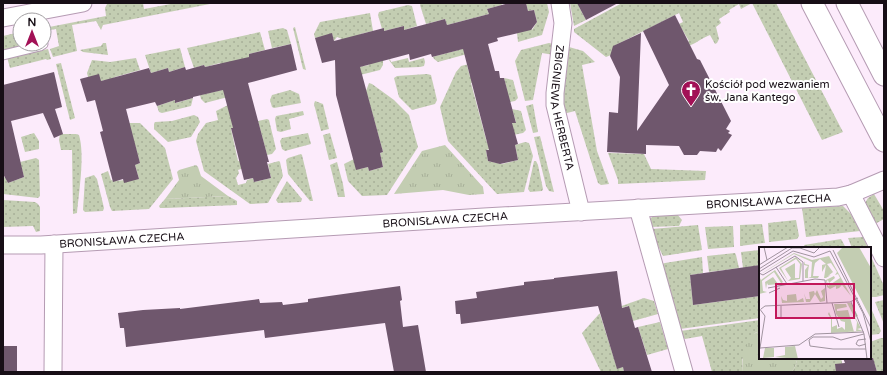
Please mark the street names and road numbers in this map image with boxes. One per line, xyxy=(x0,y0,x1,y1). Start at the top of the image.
street label: ZBIGNIEWA HERBERTA xyxy=(548,44,577,172)
street label: BRONISŁAWA CZECHA xyxy=(706,191,832,211)
street label: BRONISŁAWA CZECHA xyxy=(382,209,508,230)
street label: BRONISŁAWA CZECHA xyxy=(59,229,185,250)

